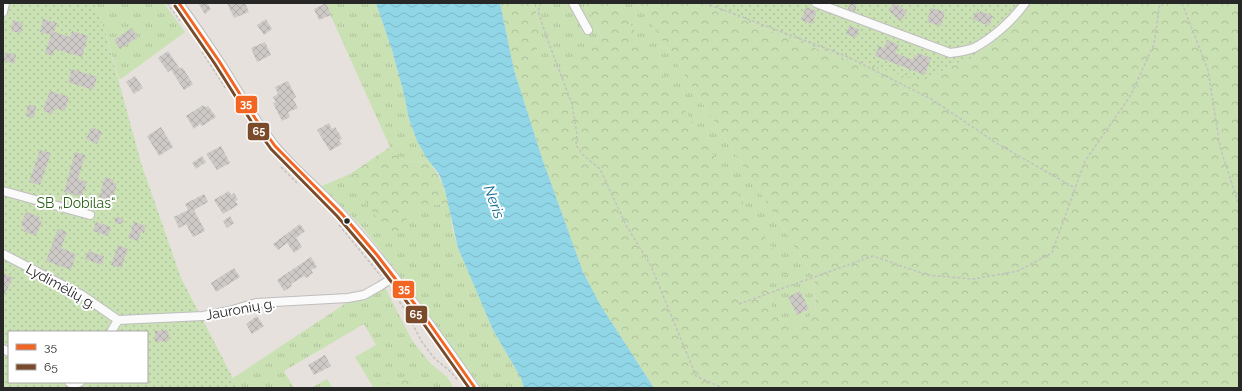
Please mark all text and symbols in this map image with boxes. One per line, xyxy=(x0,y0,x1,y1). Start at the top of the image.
line badge: 35 xyxy=(235,95,258,114)
text: 35 xyxy=(240,98,252,111)
line badge: 65 xyxy=(247,122,270,141)
text: 65 xyxy=(253,125,265,138)
water label: Neris xyxy=(480,183,508,221)
park label: SB „Dobilas“ xyxy=(37,195,115,211)
unlabelled marker xyxy=(342,216,352,226)
street label: Lydimėlių g. xyxy=(23,260,99,312)
line badge: 35 xyxy=(392,280,415,299)
text: 35 xyxy=(398,283,410,296)
street label: Jauronių g. xyxy=(204,295,276,323)
line badge: 65 xyxy=(405,305,428,324)
text: 65 xyxy=(410,308,422,321)
legend xyxy=(8,331,148,383)
text: 35 xyxy=(44,340,57,354)
text: 65 xyxy=(44,360,58,374)

